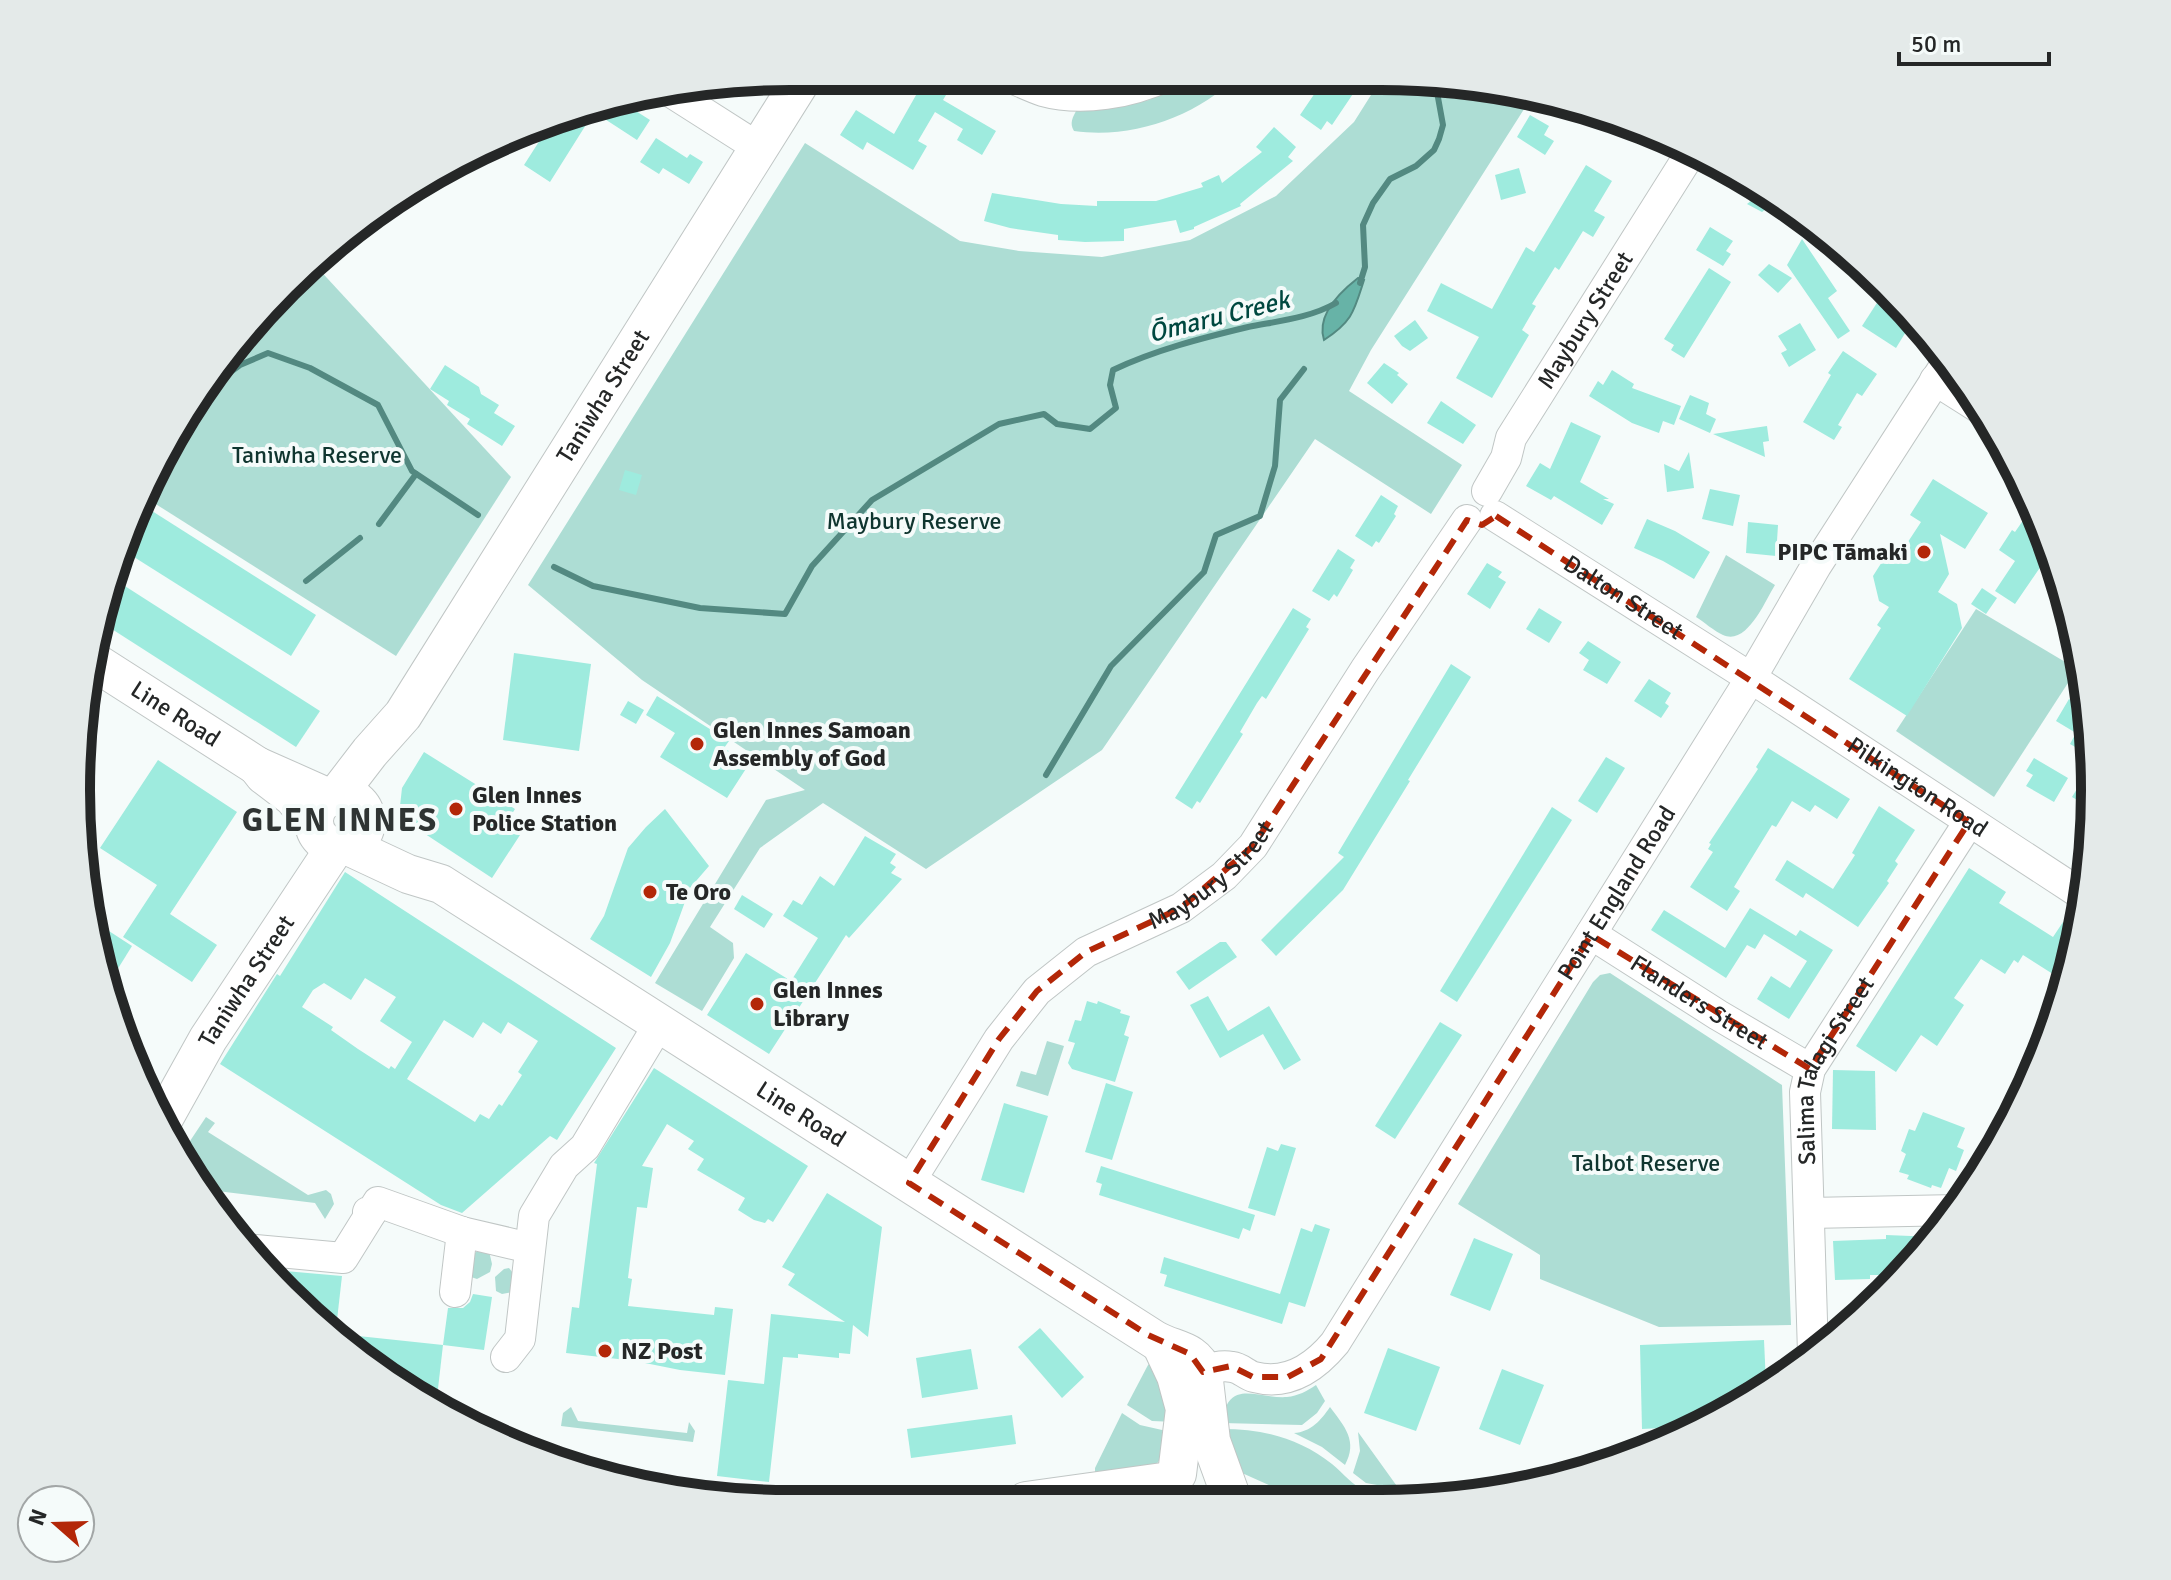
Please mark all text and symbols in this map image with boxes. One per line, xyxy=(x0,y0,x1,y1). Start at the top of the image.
scale bar xyxy=(1899,16,2049,66)
text: 50 m xyxy=(1911,29,1961,59)
street label: Maybury Street xyxy=(1531,246,1640,394)
water label: Ōmaru Creek xyxy=(1145,284,1295,350)
street label: Taniwha Street xyxy=(550,324,656,469)
park label: Taniwha Reserve xyxy=(232,440,402,470)
park label: Maybury Reserve xyxy=(827,506,1001,536)
place label: PIPC Tāmaki xyxy=(1777,537,1908,567)
marker: PIPC Tāmaki xyxy=(1915,543,1933,561)
street label: Dalton Street xyxy=(1558,548,1689,646)
street label: Line Road xyxy=(125,674,226,754)
place label: Glen Innes Samoan Assembly of God xyxy=(713,715,911,773)
street label: Pilkington Road xyxy=(1842,730,1993,844)
marker: Glen Innes Samoan Assembly of God xyxy=(688,735,706,753)
place label: Glen Innes Police Station xyxy=(472,780,617,838)
marker: Glen Innes Police Station xyxy=(447,800,465,818)
street label: Point England Road xyxy=(1551,800,1682,986)
district label: GLEN INNES xyxy=(242,801,438,840)
street label: Maybury Street xyxy=(1143,815,1280,936)
place label: Te Oro xyxy=(666,877,731,907)
marker: Te Oro xyxy=(641,883,659,901)
street label: Taniwha Street xyxy=(192,909,301,1052)
street label: Flanders Street xyxy=(1625,948,1774,1056)
street label: Salima Talagi Street xyxy=(1790,971,1881,1166)
place label: Glen Innes Library xyxy=(773,975,883,1033)
marker: Glen Innes Library xyxy=(748,995,766,1013)
street label: Line Road xyxy=(751,1074,852,1154)
park label: Talbot Reserve xyxy=(1572,1148,1720,1178)
place label: NZ Post xyxy=(621,1336,703,1366)
marker: NZ Post xyxy=(596,1342,614,1360)
north arrow xyxy=(16,1484,96,1564)
text: N xyxy=(22,1506,53,1529)

